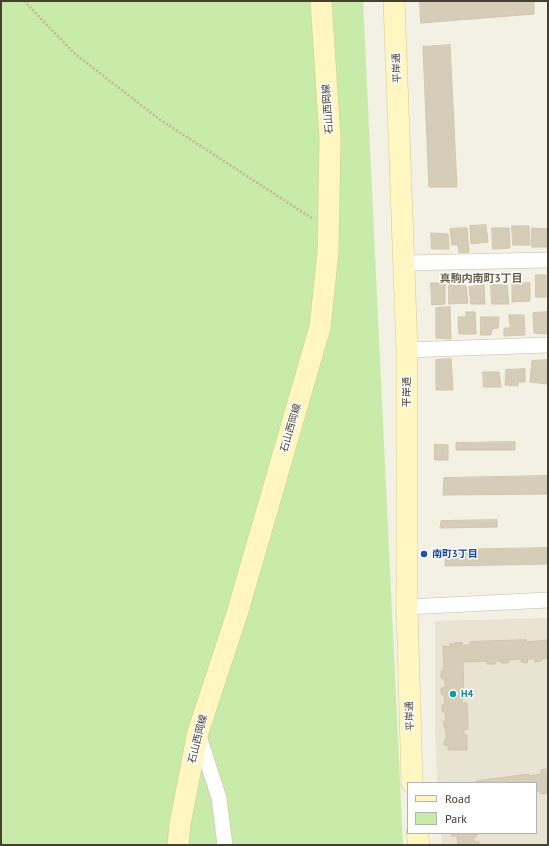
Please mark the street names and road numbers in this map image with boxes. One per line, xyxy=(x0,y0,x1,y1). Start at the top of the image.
street label: 平岸通 xyxy=(390,53,404,83)
street label: 石山西岡線 xyxy=(320,84,336,134)
street label: 平岸通 xyxy=(401,377,413,407)
street label: 石山西岡線 xyxy=(278,402,304,454)
street label: 平岸通 xyxy=(403,701,417,731)
street label: 石山西岡線 xyxy=(186,713,210,765)

